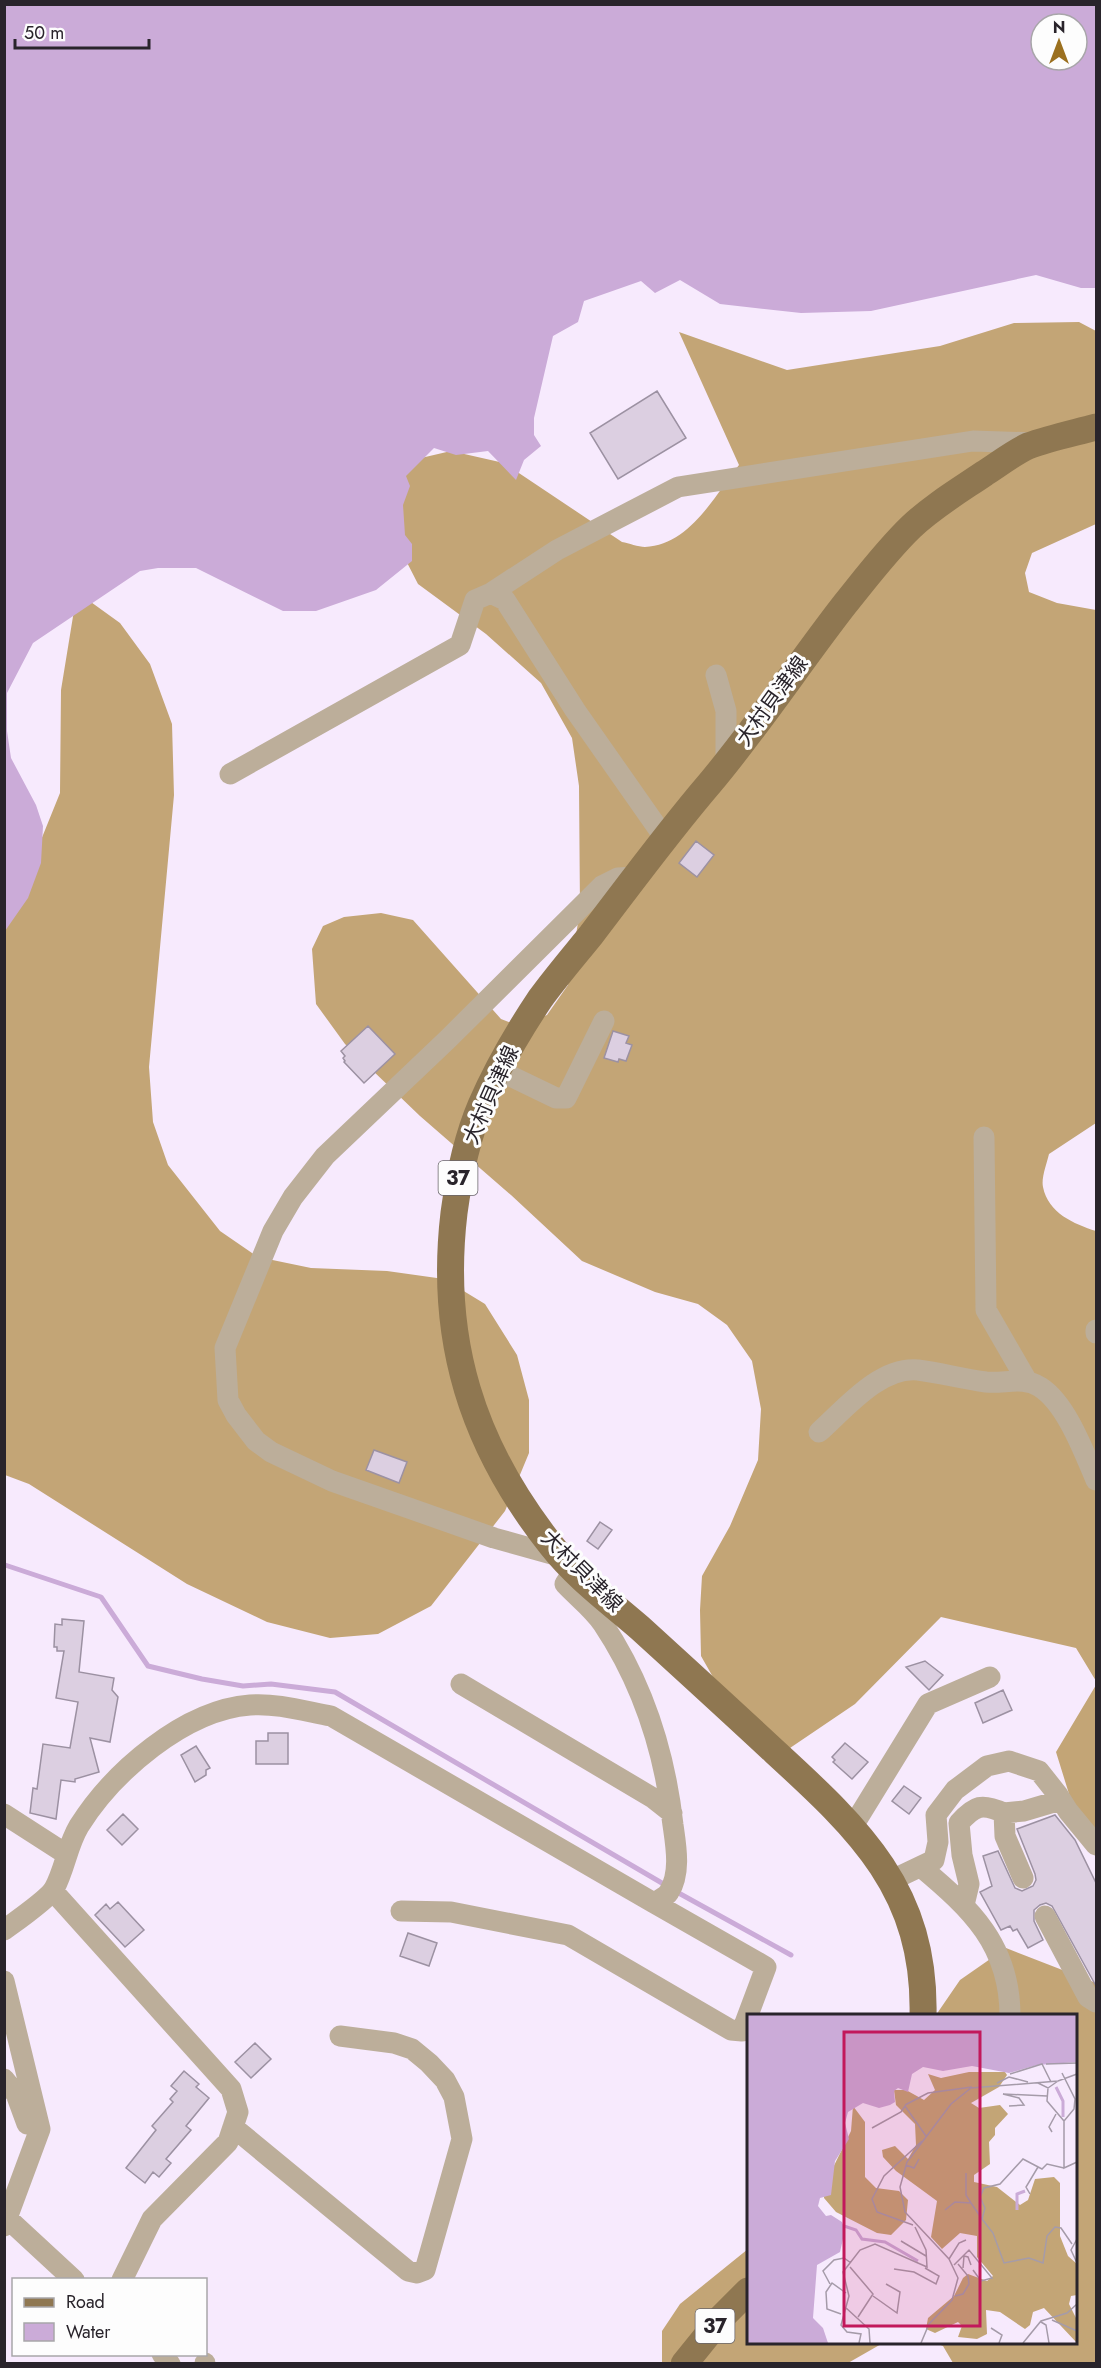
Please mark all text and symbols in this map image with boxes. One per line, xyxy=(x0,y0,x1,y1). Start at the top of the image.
scale bar xyxy=(15,12,148,50)
north arrow xyxy=(1029,12,1089,72)
text: N xyxy=(1053,16,1065,39)
text: 50 m xyxy=(24,20,64,46)
street label: 大村貝津線 xyxy=(729,650,815,752)
street label: 大村貝津線 xyxy=(456,1041,526,1149)
road number: 37 xyxy=(438,1161,478,1195)
street label: 大村貝津線 xyxy=(534,1523,630,1619)
inset map xyxy=(747,2014,1077,2344)
legend xyxy=(12,2278,207,2356)
text: Road xyxy=(66,2289,105,2315)
road number: 37 xyxy=(696,2309,734,2343)
text: Water xyxy=(66,2319,111,2345)

